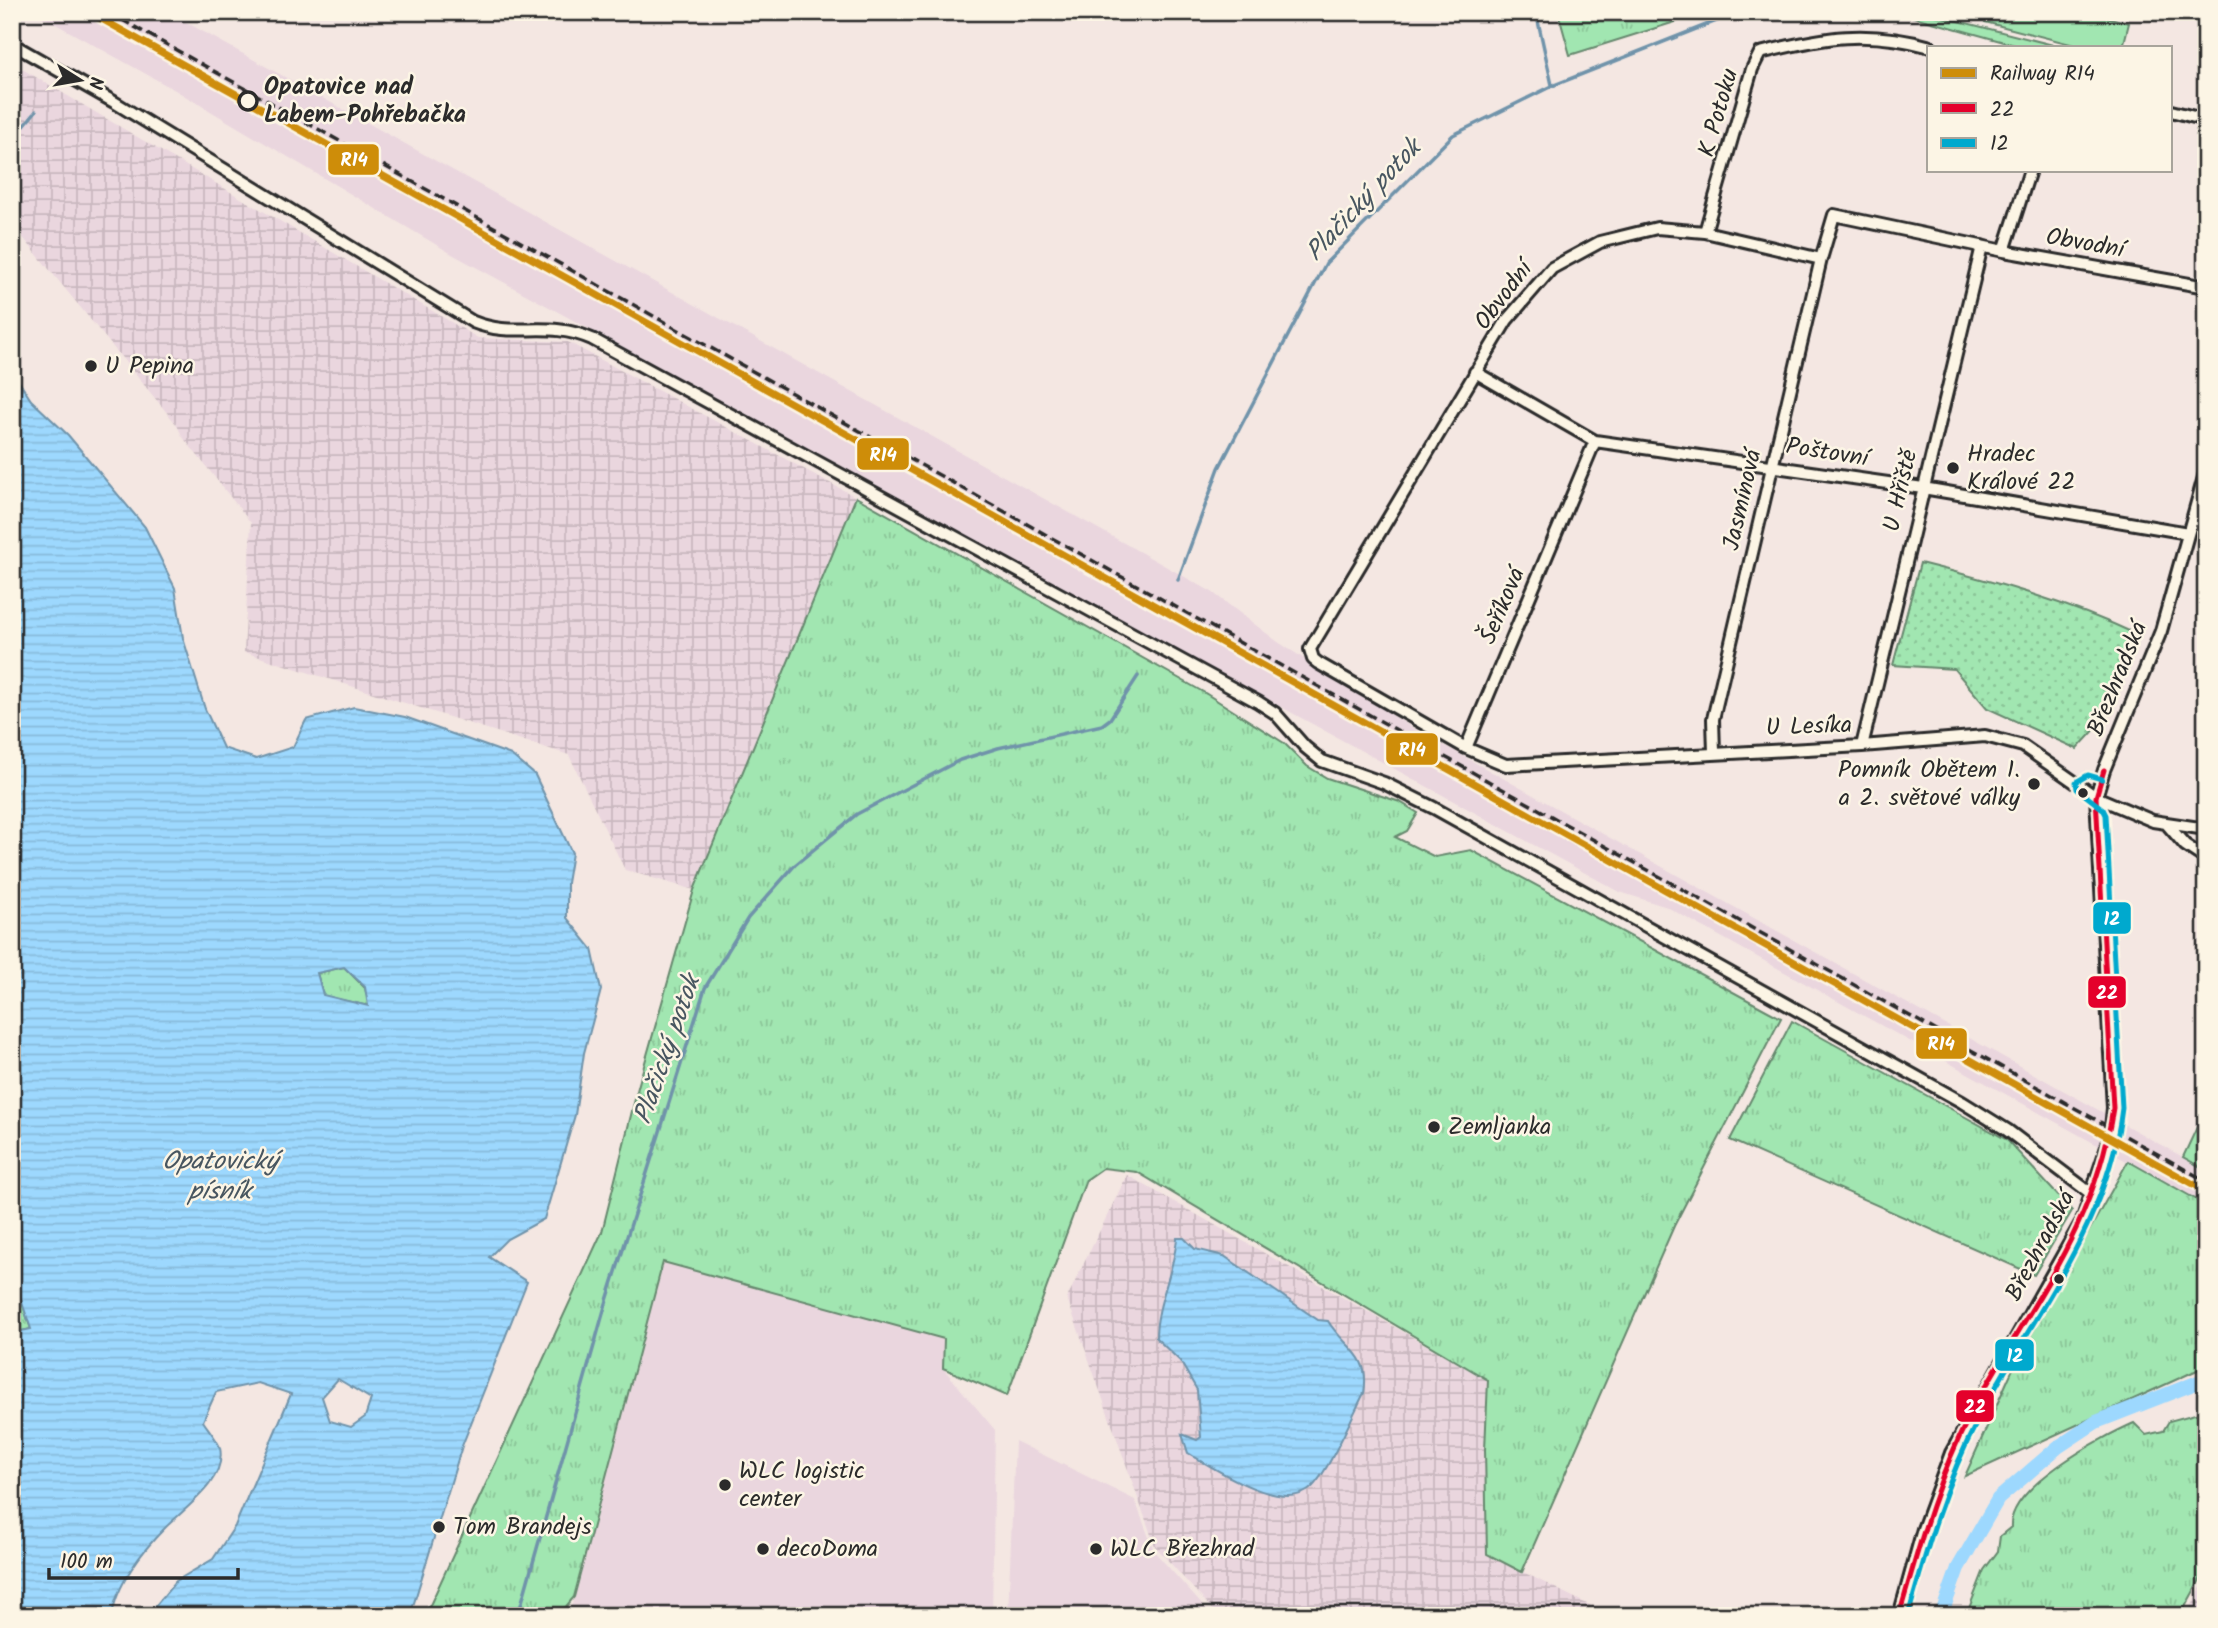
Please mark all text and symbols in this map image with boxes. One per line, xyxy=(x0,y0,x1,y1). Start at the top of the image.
north arrow xyxy=(46,46,116,116)
legend xyxy=(1927,46,2172,172)
text: Railway R14 xyxy=(1990,58,2095,91)
street label: K Potoku xyxy=(1688,64,1750,162)
place label: Opatovice nad Labem-Pohřebačka xyxy=(264,68,466,135)
text: N xyxy=(79,74,111,92)
marker: Opatovice nad Labem-Pohřebačka xyxy=(238,91,258,111)
text: 22 xyxy=(1990,94,2014,127)
water label: Plačický potok xyxy=(1296,127,1435,272)
text: 12 xyxy=(1990,128,2009,161)
line badge: R14 xyxy=(327,143,380,176)
text: R14 xyxy=(340,146,368,176)
street label: Obvodní xyxy=(2043,218,2130,271)
street label: Obvodní xyxy=(1465,250,1545,339)
place label: U Pepina xyxy=(105,347,194,386)
marker: U Pepina xyxy=(83,358,99,374)
street label: Poštovní xyxy=(1783,427,1874,479)
place label: Hradec Králové 22 xyxy=(1967,435,2075,502)
line badge: R14 xyxy=(856,437,910,471)
text: R14 xyxy=(869,441,897,471)
street label: Jasmínová xyxy=(1712,443,1774,554)
street label: U Hřiště xyxy=(1873,445,1930,536)
marker: Hradec Králové 22 xyxy=(1945,460,1961,476)
street label: Šeříková xyxy=(1469,559,1538,651)
street label: Březhradská xyxy=(2077,613,2160,742)
street label: U Lesíka xyxy=(1765,706,1853,748)
line badge: R14 xyxy=(1385,732,1439,766)
text: R14 xyxy=(1398,736,1426,766)
place label: Pomník Obětem 1. a 2. světové války xyxy=(1838,751,2021,818)
marker: Pomník Obětem 1. a 2. světové války xyxy=(2026,776,2042,792)
unlabelled marker xyxy=(2076,786,2090,800)
line badge: 12 xyxy=(2092,901,2132,935)
text: 12 xyxy=(2104,905,2120,935)
water label: Plačický potok xyxy=(623,966,714,1130)
line badge: 22 xyxy=(2087,975,2127,1009)
text: 22 xyxy=(2096,979,2118,1009)
line badge: R14 xyxy=(1915,1027,1968,1060)
text: R14 xyxy=(1927,1030,1955,1060)
place label: Zemljanka xyxy=(1448,1108,1551,1147)
marker: Zemljanka xyxy=(1426,1119,1442,1135)
water label: Opatovický písník xyxy=(162,1141,284,1213)
street label: Březhradská xyxy=(1995,1181,2088,1309)
unlabelled marker xyxy=(2052,1272,2066,1286)
line badge: 12 xyxy=(1994,1338,2035,1372)
text: 12 xyxy=(2007,1342,2023,1372)
line badge: 22 xyxy=(1955,1389,1995,1423)
text: 22 xyxy=(1964,1393,1986,1423)
place label: WLC logistic center xyxy=(739,1452,865,1519)
marker: WLC logistic center xyxy=(717,1477,733,1493)
place label: Tom Brandejs xyxy=(453,1508,592,1547)
marker: Tom Brandejs xyxy=(431,1519,447,1535)
place label: decoDoma xyxy=(777,1530,878,1569)
place label: WLC Březhrad xyxy=(1110,1530,1255,1569)
scale bar xyxy=(49,1537,238,1581)
marker: decoDoma xyxy=(755,1541,771,1557)
marker: WLC Březhrad xyxy=(1088,1541,1104,1557)
text: 100 m xyxy=(60,1546,113,1579)

